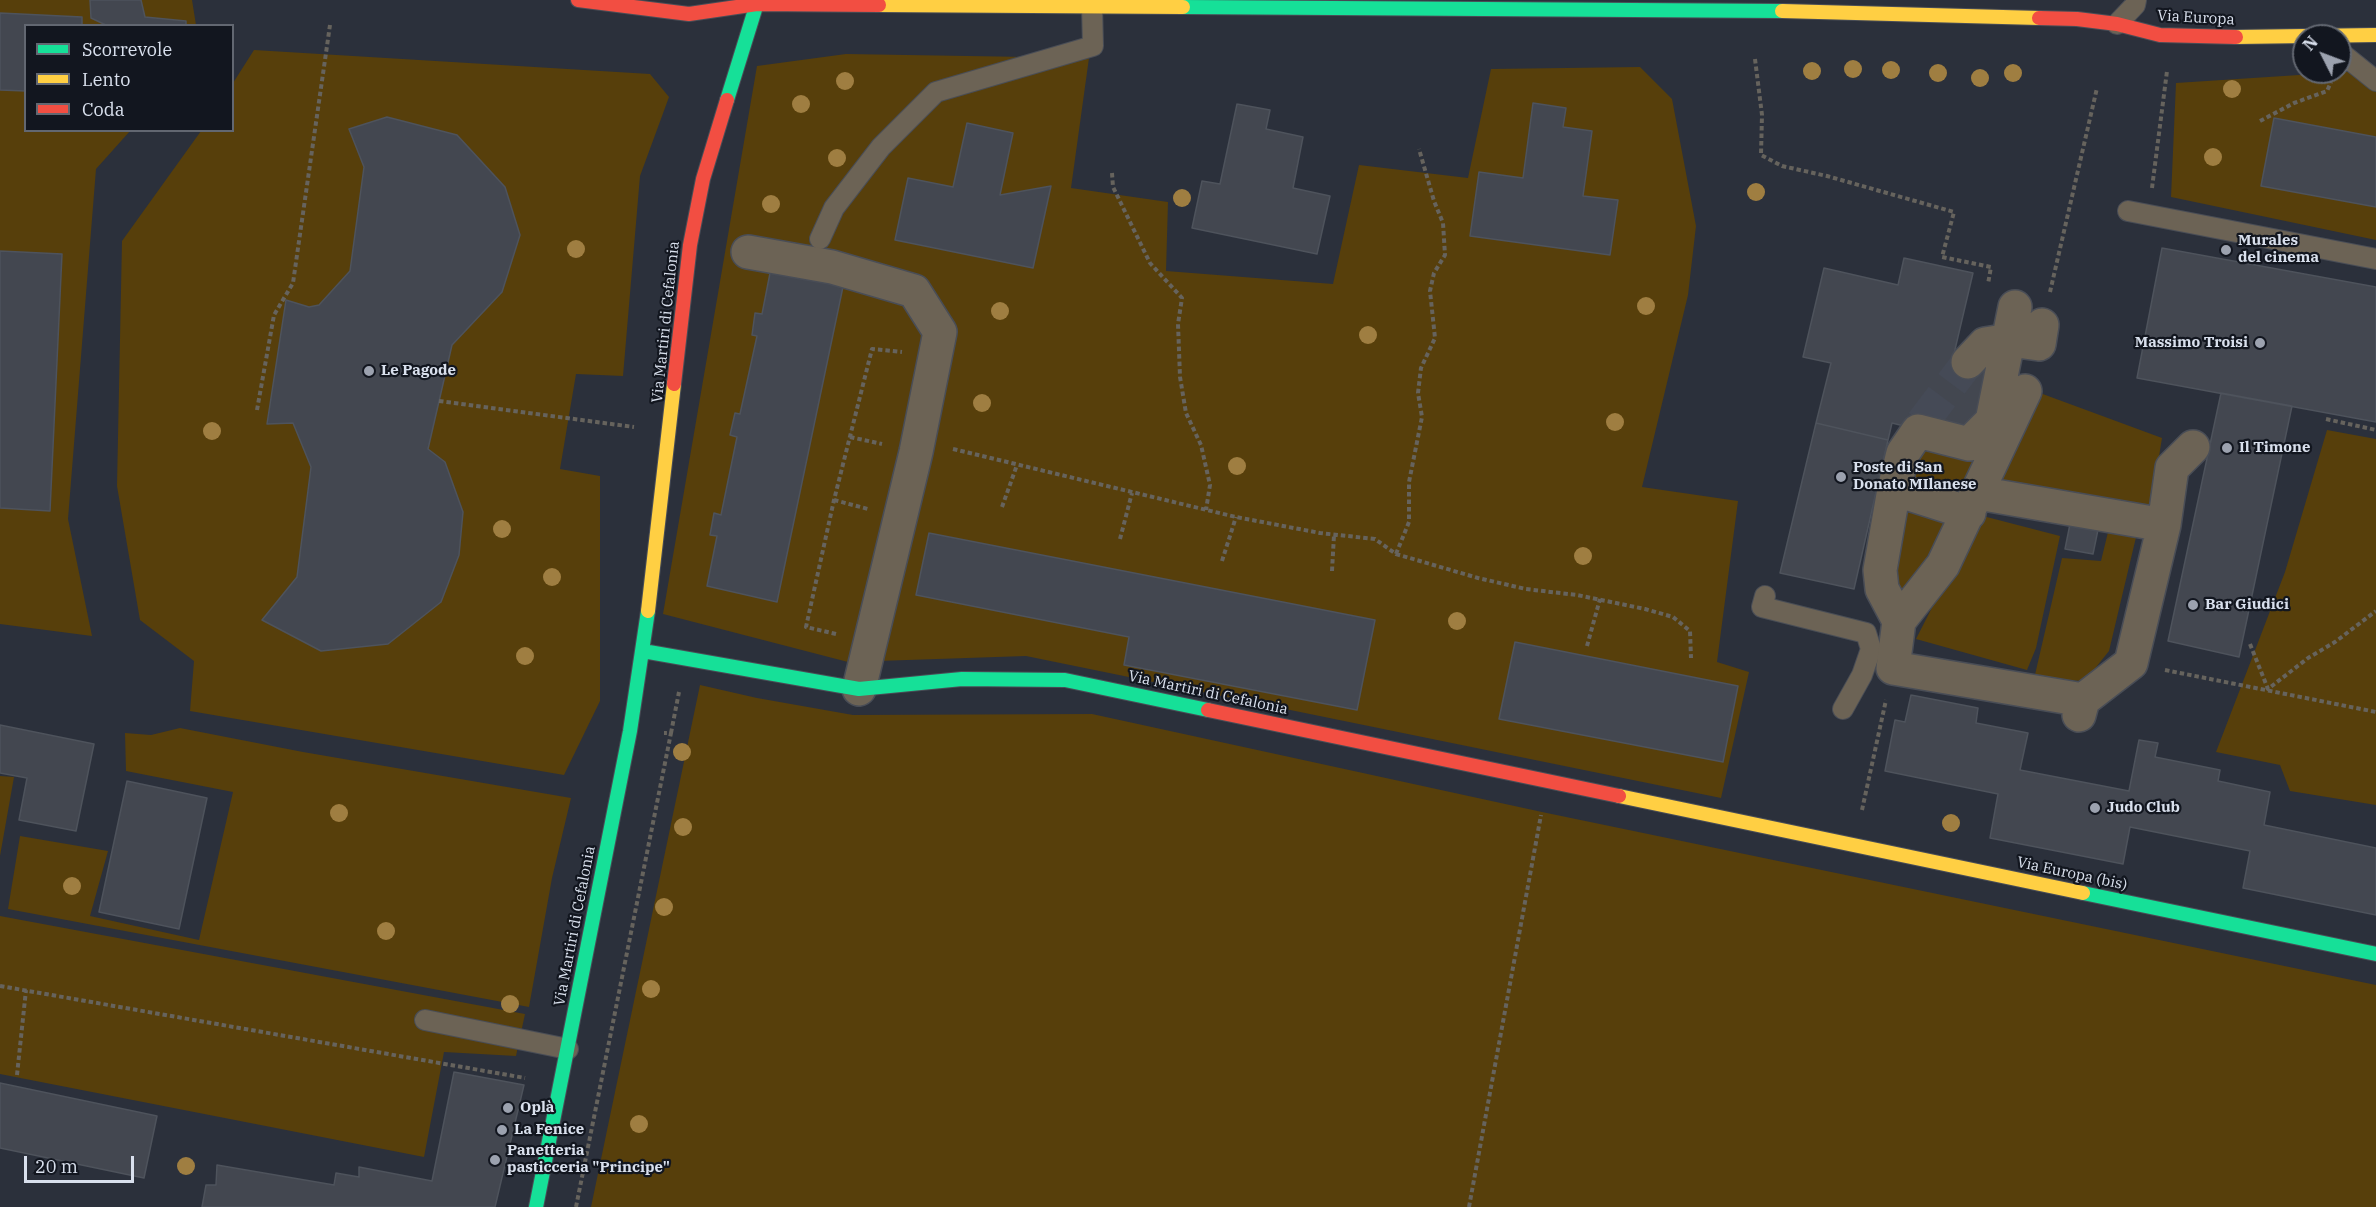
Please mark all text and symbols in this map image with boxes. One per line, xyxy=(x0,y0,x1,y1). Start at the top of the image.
street label: Via Europa xyxy=(2157,7,2235,29)
legend xyxy=(24,24,234,132)
north arrow xyxy=(2292,24,2352,84)
text: N xyxy=(2298,32,2322,55)
text: Scorrevole xyxy=(82,38,172,61)
text: Lento xyxy=(82,68,130,91)
text: Coda xyxy=(82,98,125,121)
place label: Murales del cinema xyxy=(2238,232,2319,267)
street label: Via Martiri di Cefalonia xyxy=(649,240,683,404)
marker: Murales del cinema xyxy=(2219,243,2233,257)
place label: Massimo Troisi xyxy=(2135,334,2248,352)
marker: Massimo Troisi xyxy=(2253,336,2267,350)
place label: Le Pagode xyxy=(381,362,456,380)
marker: Le Pagode xyxy=(362,364,376,378)
place label: Il Timone xyxy=(2239,439,2311,457)
marker: Il Timone xyxy=(2220,441,2234,455)
place label: Poste di San Donato MIlanese xyxy=(1853,459,1977,494)
marker: Poste di San Donato MIlanese xyxy=(1834,470,1848,484)
place label: Bar Giudici xyxy=(2205,596,2289,614)
marker: Bar Giudici xyxy=(2186,598,2200,612)
street label: Via Martiri di Cefalonia xyxy=(1127,667,1289,719)
place label: Judo Club xyxy=(2107,799,2180,817)
marker: Judo Club xyxy=(2088,801,2102,815)
street label: Via Martiri di Cefalonia xyxy=(551,844,599,1008)
street label: Via Europa (bis) xyxy=(2015,854,2129,894)
place label: Oplà xyxy=(520,1099,554,1117)
marker: Oplà xyxy=(501,1101,515,1115)
place label: La Fenice xyxy=(514,1121,584,1139)
marker: La Fenice xyxy=(495,1123,509,1137)
place label: Panetteria pasticceria "Principe" xyxy=(507,1142,670,1177)
scale bar xyxy=(27,1144,136,1182)
marker: Panetteria pasticceria "Principe" xyxy=(488,1153,502,1167)
text: 20 m xyxy=(35,1155,78,1178)

